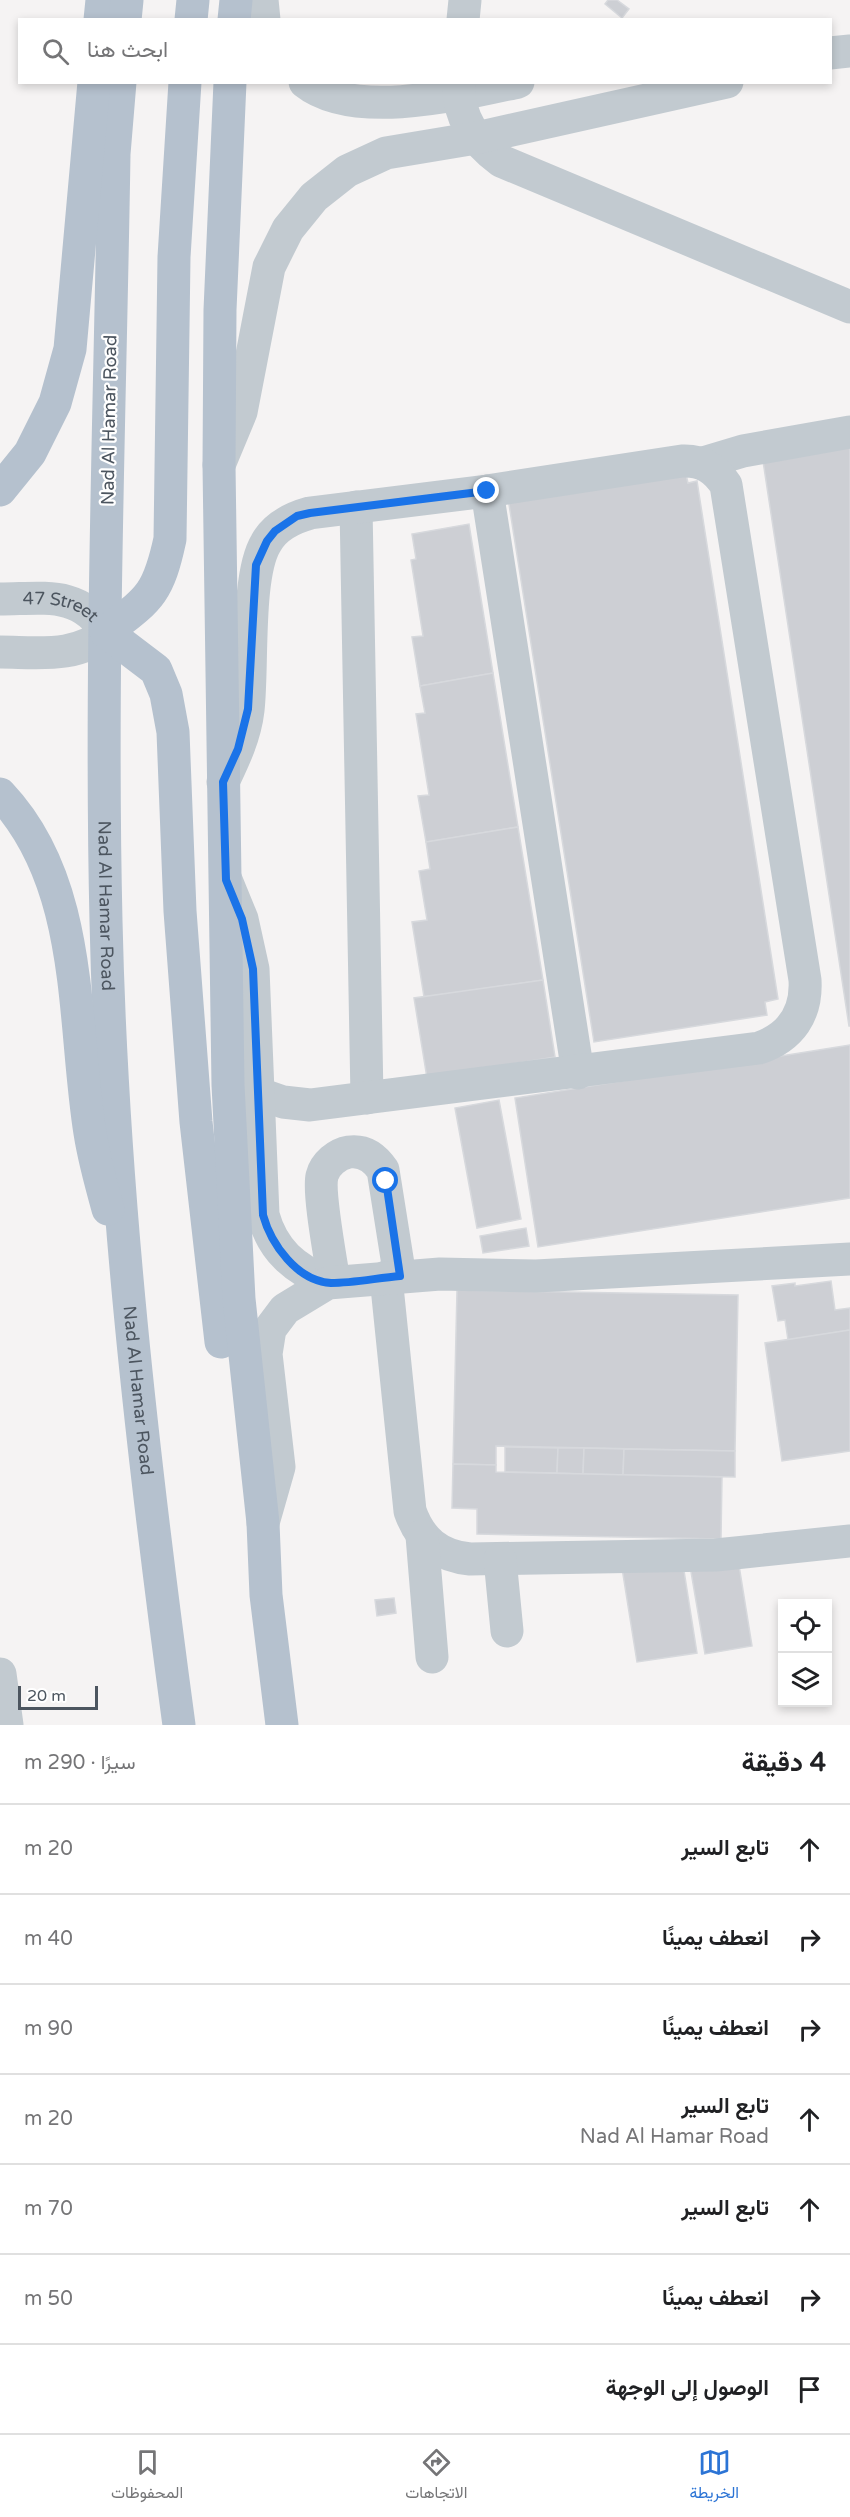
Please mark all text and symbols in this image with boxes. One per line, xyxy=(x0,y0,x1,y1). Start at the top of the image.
search box xyxy=(18,18,832,84)
icon: search xyxy=(39,35,72,68)
text: ابحث هنا xyxy=(87,37,168,63)
street label: Nad Al Hamar Road xyxy=(97,335,121,505)
route end xyxy=(473,477,499,503)
street label: 47 Street xyxy=(22,587,104,627)
street label: Nad Al Hamar Road xyxy=(93,820,119,991)
route start xyxy=(372,1167,398,1193)
street label: Nad Al Hamar Road xyxy=(119,1305,158,1476)
map controls xyxy=(778,1599,832,1707)
button: locate xyxy=(778,1599,832,1653)
button: layers xyxy=(778,1653,832,1707)
scale bar xyxy=(18,1683,98,1710)
text: 20 m xyxy=(27,1686,66,1706)
text: 4 دقيقة xyxy=(742,1747,826,1778)
text: سيرًا · 290 m xyxy=(24,1751,136,1775)
icon: ahead xyxy=(793,1833,826,1866)
text: تابع السير xyxy=(681,1835,769,1861)
text: 20 m xyxy=(24,1837,73,1861)
icon: right xyxy=(793,1923,826,1956)
text: انعطف يمينًا xyxy=(662,1925,769,1951)
text: 40 m xyxy=(24,1927,73,1951)
icon: right xyxy=(793,2013,826,2046)
text: انعطف يمينًا xyxy=(662,2015,769,2041)
text: 90 m xyxy=(24,2017,73,2041)
text: تابع السير xyxy=(681,2093,769,2119)
icon: ahead xyxy=(793,2103,826,2136)
text: 20 m xyxy=(24,2107,73,2131)
text: Nad Al Hamar Road xyxy=(580,2125,769,2149)
icon: ahead xyxy=(793,2193,826,2226)
text: تابع السير xyxy=(681,2195,769,2221)
text: 70 m xyxy=(24,2197,73,2221)
icon: right xyxy=(793,2283,826,2316)
text: انعطف يمينًا xyxy=(662,2285,769,2311)
text: 50 m xyxy=(24,2287,73,2311)
icon: arrive xyxy=(793,2373,826,2406)
text: الوصول إلى الوجهة xyxy=(605,2375,769,2401)
tab: المحفوظات xyxy=(111,2446,183,2507)
tab: الاتجاهات xyxy=(405,2446,467,2507)
tab: الخريطة xyxy=(689,2446,739,2507)

